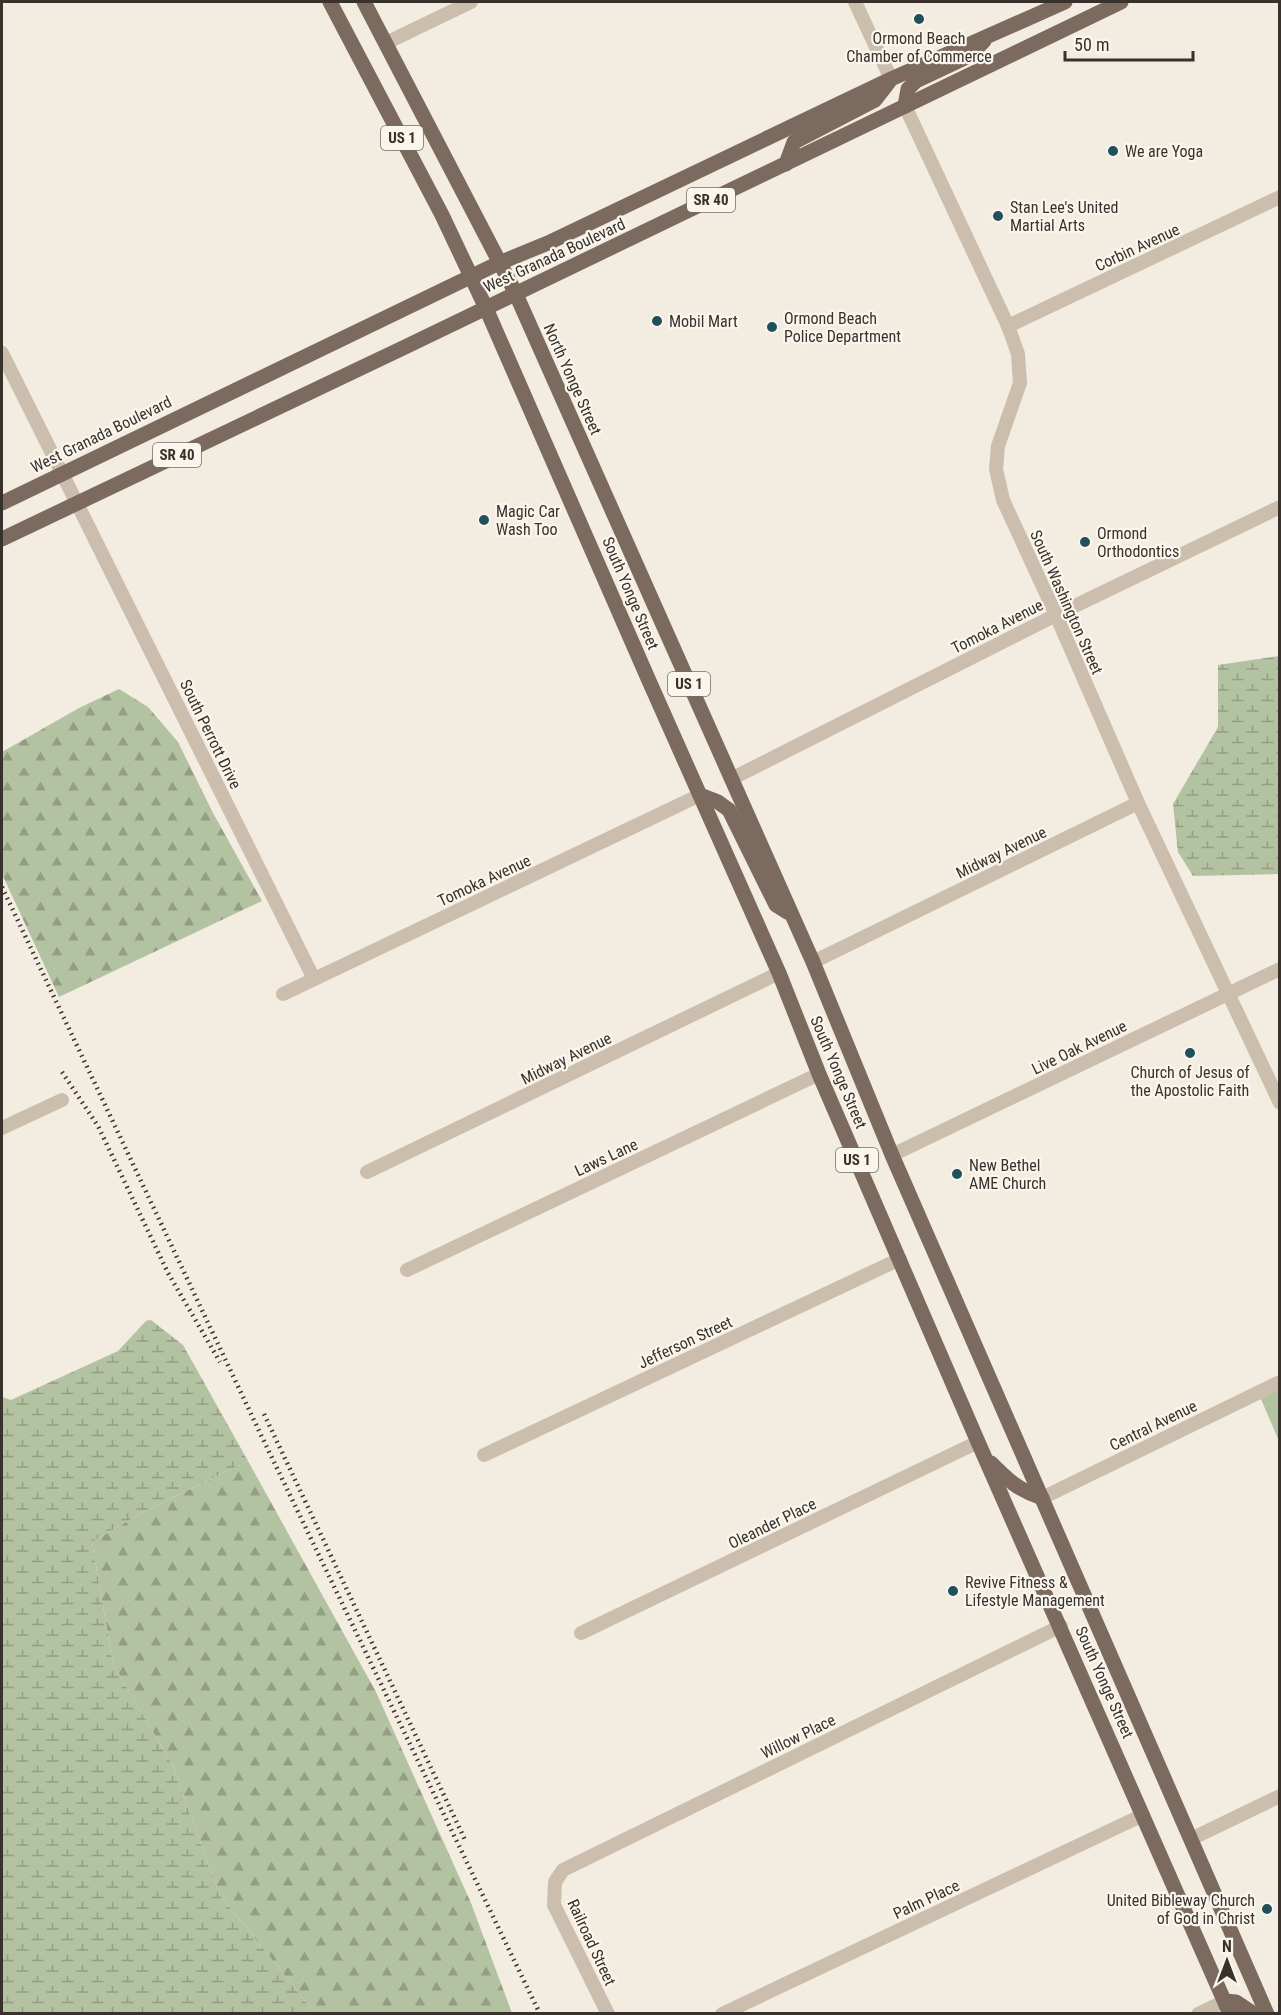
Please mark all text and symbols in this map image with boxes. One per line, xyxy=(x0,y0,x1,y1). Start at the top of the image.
marker: Ormond Beach Chamber of Commerce xyxy=(912,12,926,26)
scale bar xyxy=(1065,24,1192,62)
place label: Ormond Beach Chamber of Commerce xyxy=(846,29,992,66)
text: 50 m xyxy=(1074,34,1109,55)
road number: US 1 xyxy=(381,126,423,150)
place label: We are Yoga xyxy=(1125,142,1203,161)
marker: We are Yoga xyxy=(1106,144,1120,158)
road number: SR 40 xyxy=(687,188,735,212)
place label: Stan Lee's United Martial Arts xyxy=(1010,198,1118,235)
marker: Stan Lee's United Martial Arts xyxy=(991,209,1005,223)
street label: West Granada Boulevard xyxy=(480,214,628,297)
street label: Corbin Avenue xyxy=(1092,220,1182,275)
place label: Ormond Beach Police Department xyxy=(784,309,901,346)
place label: Mobil Mart xyxy=(669,312,738,331)
marker: Mobil Mart xyxy=(650,314,664,328)
marker: Ormond Beach Police Department xyxy=(765,320,779,334)
street label: North Yonge Street xyxy=(540,321,606,438)
street label: West Granada Boulevard xyxy=(28,392,175,477)
road number: SR 40 xyxy=(153,443,201,467)
place label: Magic Car Wash Too xyxy=(496,502,560,539)
marker: Magic Car Wash Too xyxy=(477,513,491,527)
place label: Ormond Orthodontics xyxy=(1097,524,1179,561)
street label: South Washington Street xyxy=(1026,527,1107,677)
street label: South Yonge Street xyxy=(598,534,663,653)
marker: Ormond Orthodontics xyxy=(1078,535,1092,549)
street label: Tomoka Avenue xyxy=(948,595,1046,658)
road number: US 1 xyxy=(668,672,710,696)
street label: South Perrott Drive xyxy=(176,677,245,792)
street label: Midway Avenue xyxy=(953,822,1049,882)
street label: Tomoka Avenue xyxy=(435,851,534,910)
street label: South Yonge Street xyxy=(806,1013,871,1132)
street label: Live Oak Avenue xyxy=(1029,1016,1130,1079)
street label: Midway Avenue xyxy=(518,1028,614,1088)
marker: Church of Jesus of the Apostolic Faith xyxy=(1183,1046,1197,1060)
place label: Church of Jesus of the Apostolic Faith xyxy=(1130,1063,1250,1100)
street label: Laws Lane xyxy=(572,1135,641,1180)
road number: US 1 xyxy=(836,1148,878,1172)
place label: New Bethel AME Church xyxy=(969,1156,1046,1193)
marker: New Bethel AME Church xyxy=(950,1167,964,1181)
street label: Jefferson Street xyxy=(635,1312,736,1373)
street label: Central Avenue xyxy=(1107,1396,1200,1455)
street label: Oleander Place xyxy=(725,1494,819,1553)
place label: Revive Fitness & Lifestyle Management xyxy=(965,1573,1105,1610)
marker: Revive Fitness & Lifestyle Management xyxy=(946,1584,960,1598)
street label: South Yonge Street xyxy=(1071,1623,1138,1741)
street label: Willow Place xyxy=(758,1710,839,1763)
street label: Palm Place xyxy=(890,1876,962,1923)
place label: United Bibleway Church of God in Christ xyxy=(1107,1891,1255,1928)
street label: Railroad Street xyxy=(563,1896,620,1989)
marker: United Bibleway Church of God in Christ xyxy=(1260,1902,1274,1916)
north arrow xyxy=(1197,1931,1257,1991)
text: N xyxy=(1222,1937,1232,1956)

